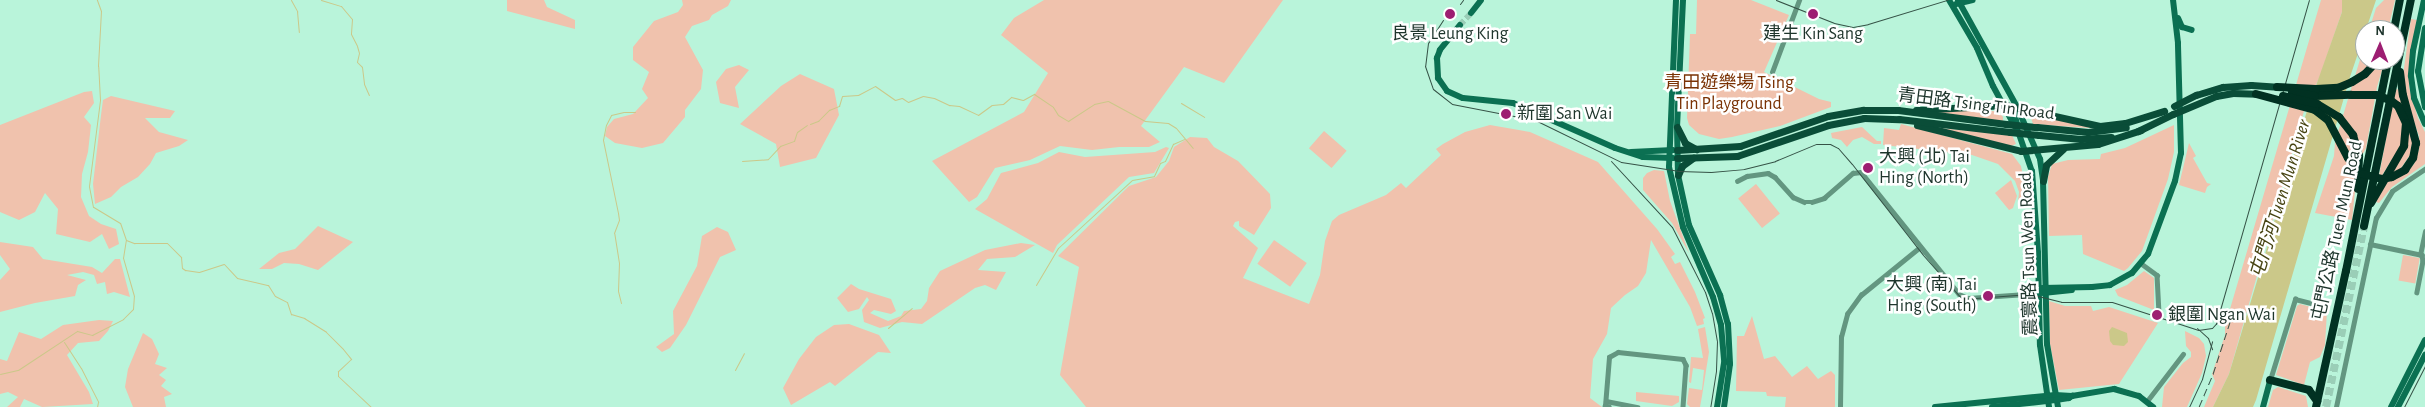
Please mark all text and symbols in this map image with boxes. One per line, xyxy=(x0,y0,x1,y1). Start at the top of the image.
marker: 良景 Leung King xyxy=(1443,7,1457,21)
marker: 建生 Kin Sang xyxy=(1806,7,1820,21)
north arrow xyxy=(2355,20,2405,70)
place label: 良景 Leung King xyxy=(1392,23,1508,45)
place label: 建生 Kin Sang xyxy=(1763,23,1863,45)
text: N xyxy=(2375,24,2385,38)
park label: 青田遊樂場 Tsing Tin Playground xyxy=(1664,73,1794,116)
street label: 青田路 Tsing Tin Road xyxy=(1896,85,2056,125)
place label: 新圍 San Wai xyxy=(1517,103,1612,125)
marker: 新圍 San Wai xyxy=(1499,107,1513,121)
water label: 屯門河 Tuen Mun River xyxy=(2246,117,2316,281)
street label: 屯門公路 Tuen Mun Road xyxy=(2308,139,2368,323)
place label: 大興 (北) Tai Hing (North) xyxy=(1879,147,1970,190)
marker: 大興 (北) Tai Hing (North) xyxy=(1861,161,1875,175)
street label: 震寰路 Tsun Wen Road xyxy=(2015,172,2043,336)
place label: 大興 (南) Tai Hing (South) xyxy=(1886,275,1977,318)
marker: 大興 (南) Tai Hing (South) xyxy=(1981,289,1995,303)
place label: 銀圍 Ngan Wai xyxy=(2168,304,2276,326)
marker: 銀圍 Ngan Wai xyxy=(2150,308,2164,322)

